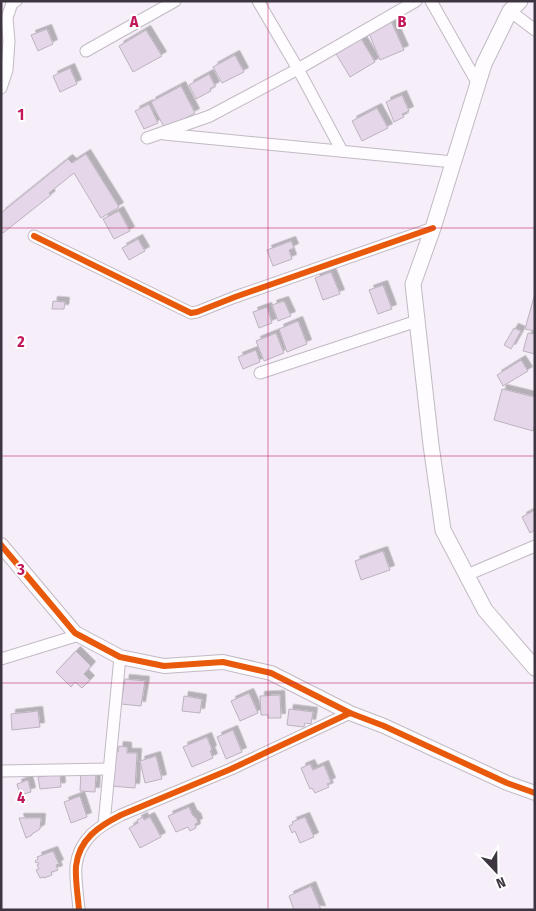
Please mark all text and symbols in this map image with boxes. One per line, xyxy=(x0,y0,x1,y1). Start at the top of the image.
text: A xyxy=(129,12,139,31)
text: B xyxy=(398,12,407,31)
text: 1 xyxy=(18,105,24,124)
text: 2 xyxy=(16,332,25,351)
text: 3 xyxy=(16,560,25,579)
text: 4 xyxy=(17,788,25,807)
north arrow xyxy=(471,846,521,896)
text: N xyxy=(494,873,508,892)

